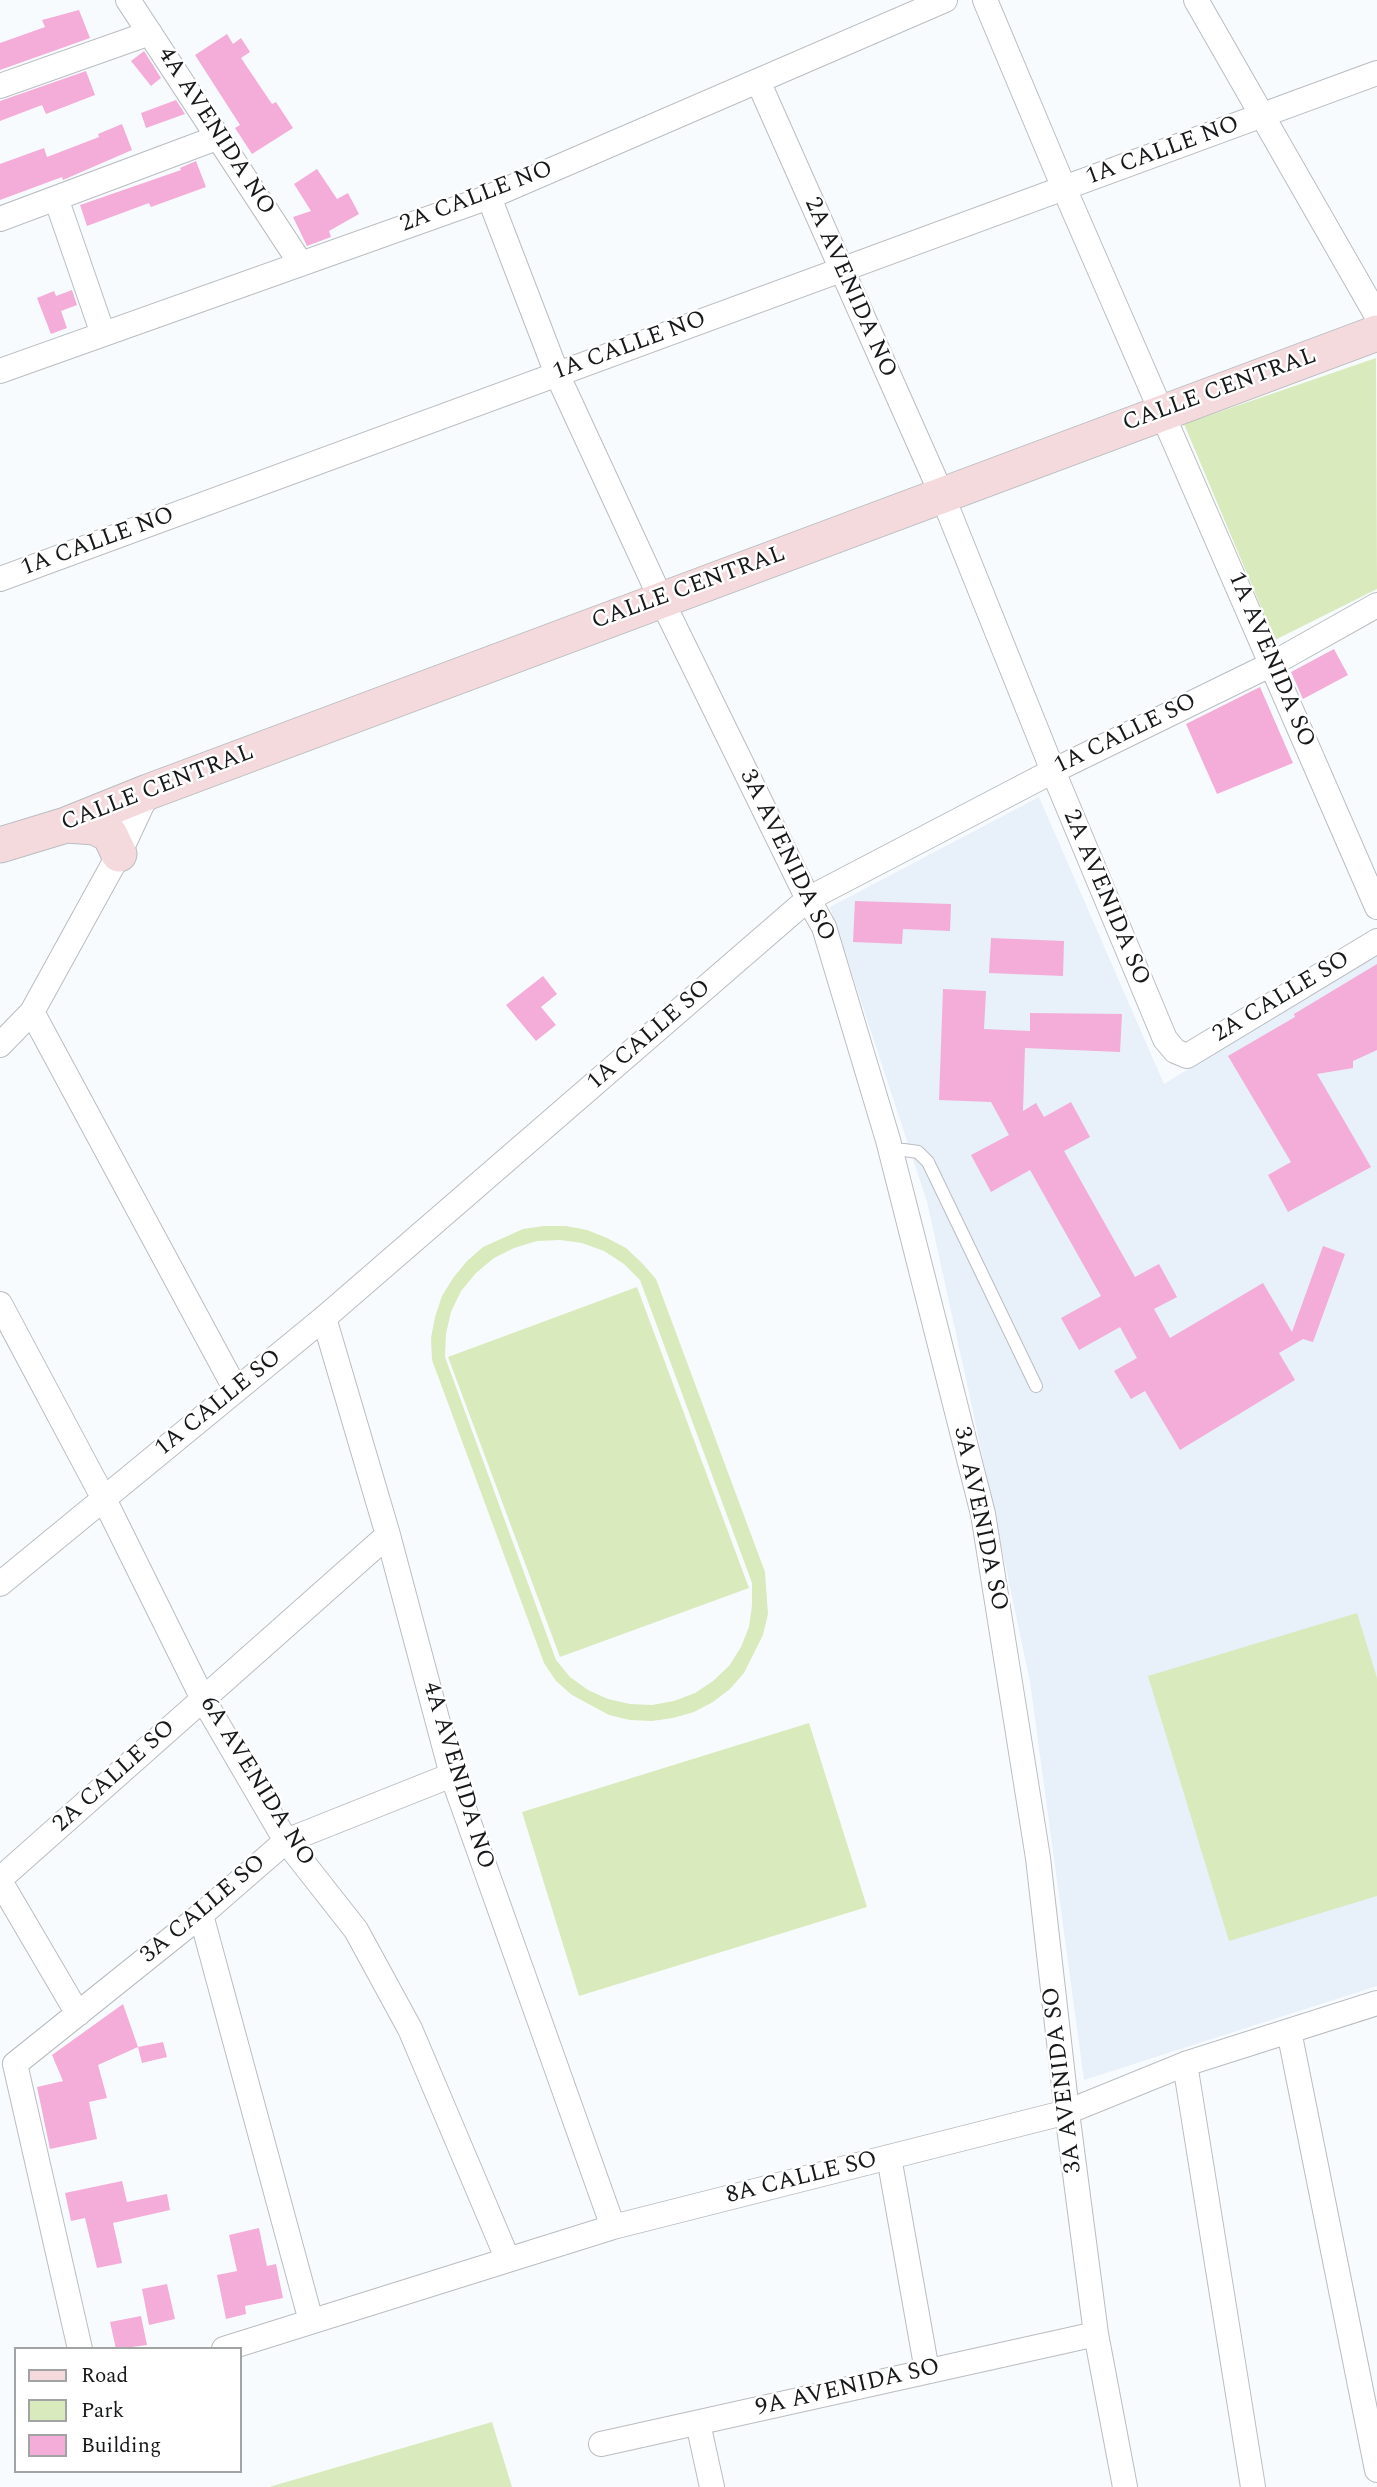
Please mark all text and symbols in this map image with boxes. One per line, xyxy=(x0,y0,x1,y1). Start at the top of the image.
street label: 4A AVENIDA NO xyxy=(150,43,280,221)
street label: 1A CALLE NO xyxy=(1082,111,1244,193)
street label: 2A CALLE NO xyxy=(397,156,557,240)
street label: 2A AVENIDA NO xyxy=(796,193,902,383)
street label: 1A CALLE NO xyxy=(549,306,711,388)
street label: CALLE CENTRAL xyxy=(1119,343,1321,439)
street label: 1A CALLE NO xyxy=(17,502,179,584)
street label: CALLE CENTRAL xyxy=(588,541,790,637)
street label: 1A AVENIDA SO xyxy=(1220,568,1320,752)
street label: 1A CALLE SO xyxy=(1050,688,1202,782)
street label: CALLE CENTRAL xyxy=(58,739,258,839)
street label: 3A AVENIDA SO xyxy=(732,765,840,947)
street label: 2A AVENIDA SO xyxy=(1055,806,1155,990)
street label: 2A CALLE SO xyxy=(1208,946,1356,1050)
street label: 1A CALLE SO xyxy=(582,974,718,1098)
street label: 1A CALLE SO xyxy=(150,1344,288,1464)
street label: 3A AVENIDA SO xyxy=(945,1424,1013,1614)
street label: 4A AVENIDA NO xyxy=(415,1679,499,1873)
street label: 6A AVENIDA NO xyxy=(192,1692,320,1872)
street label: 2A CALLE SO xyxy=(48,1715,182,1839)
street label: 3A CALLE SO xyxy=(136,1849,272,1971)
street label: 3A AVENIDA SO xyxy=(1038,1985,1090,2175)
street label: 8A CALLE SO xyxy=(724,2146,880,2212)
legend xyxy=(14,2347,242,2473)
street label: 9A AVENIDA SO xyxy=(753,2354,943,2424)
text: Road xyxy=(81,2360,128,2392)
text: Park xyxy=(81,2395,124,2427)
text: Building xyxy=(81,2430,161,2462)

